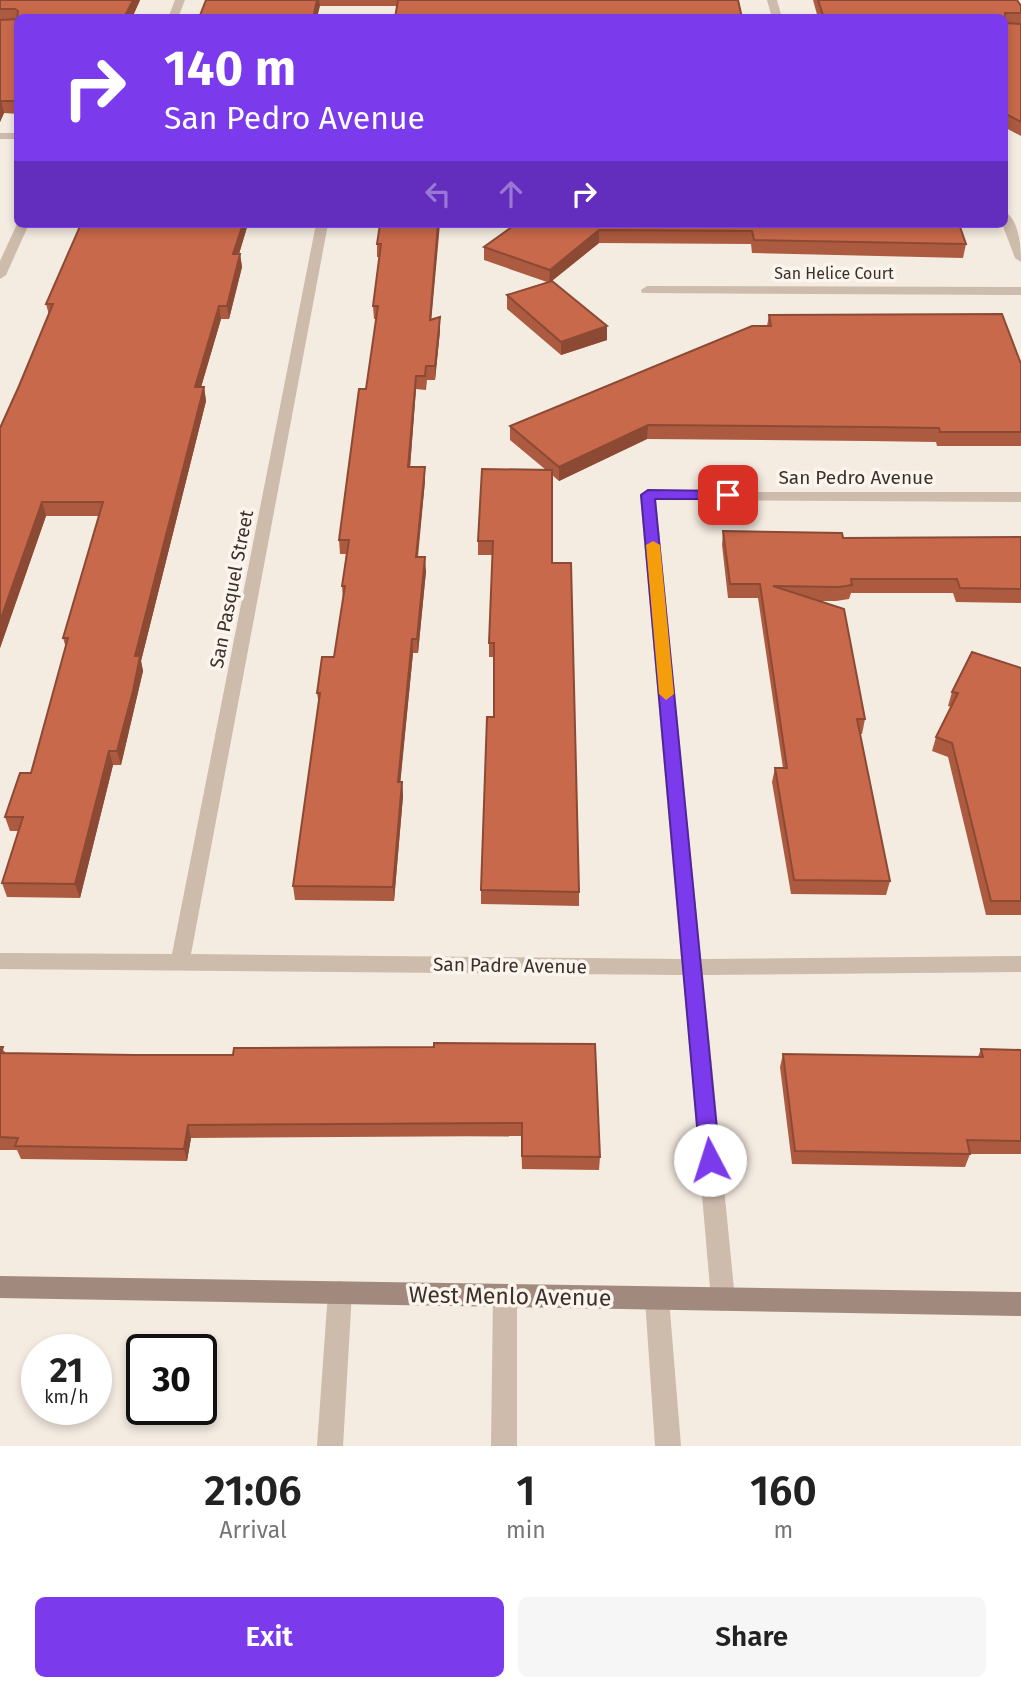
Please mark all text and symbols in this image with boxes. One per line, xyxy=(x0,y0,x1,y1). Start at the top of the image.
text: 140 m xyxy=(164,39,296,98)
icon: right xyxy=(49,42,140,133)
text: San Pedro Avenue xyxy=(164,99,425,137)
icon: left xyxy=(419,175,457,213)
icon: ahead xyxy=(492,175,530,213)
icon: right xyxy=(565,175,603,213)
street label: San Helice Court xyxy=(774,264,894,283)
pin xyxy=(698,465,758,525)
street label: San Pedro Avenue xyxy=(778,466,934,489)
icon: arrive xyxy=(709,476,747,514)
street label: San Pasquel Street xyxy=(205,508,258,670)
street label: San Padre Avenue xyxy=(433,953,587,978)
position arrow xyxy=(673,1123,747,1197)
street label: West Menlo Avenue xyxy=(408,1280,612,1312)
speed limit sign: 30 xyxy=(126,1334,217,1425)
text: 21 xyxy=(50,1349,83,1391)
text: km/h xyxy=(44,1386,89,1408)
text: 21:06 xyxy=(204,1466,302,1516)
text: 1 xyxy=(516,1466,535,1516)
text: 160 xyxy=(750,1466,817,1516)
text: Arrival xyxy=(219,1516,287,1544)
text: min xyxy=(506,1516,546,1544)
text: m xyxy=(773,1516,793,1544)
button: Exit xyxy=(35,1597,504,1677)
button: Share xyxy=(518,1597,986,1677)

